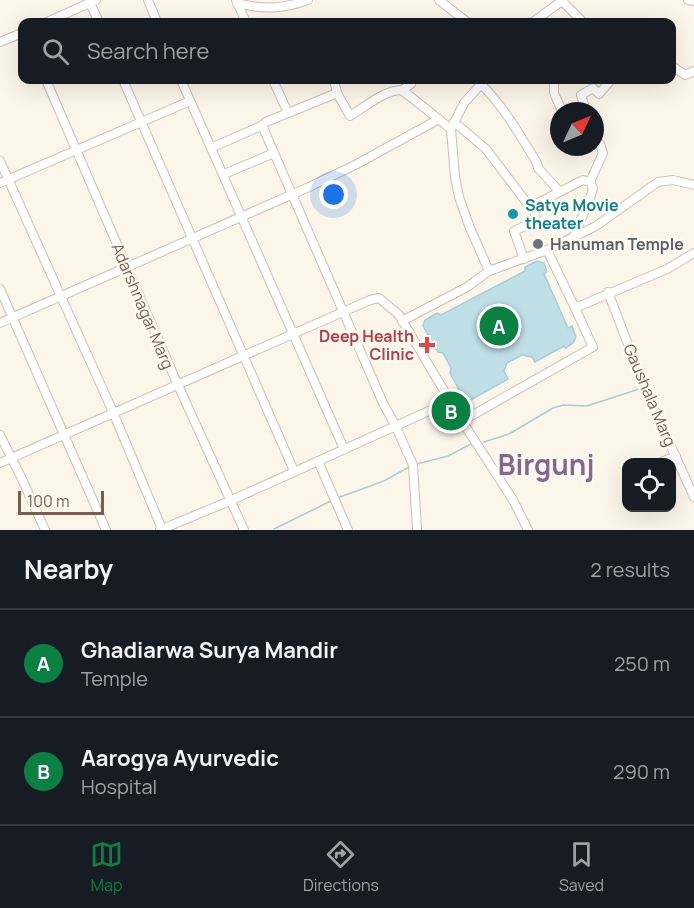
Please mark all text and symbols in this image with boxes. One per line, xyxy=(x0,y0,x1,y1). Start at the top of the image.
search box xyxy=(18,18,676,84)
icon: search xyxy=(39,35,72,68)
text: Search here xyxy=(87,36,209,66)
north arrow xyxy=(550,102,604,156)
your location xyxy=(319,180,348,209)
place label: Satya Movie theater xyxy=(525,194,619,234)
marker: Satya Movie theater xyxy=(506,207,520,221)
place label: Hanuman Temple xyxy=(550,233,684,255)
marker: Hanuman Temple xyxy=(531,237,545,251)
street label: Adarshnagar Marg xyxy=(107,240,179,372)
pin: A xyxy=(480,304,518,348)
place label: Deep Health Clinic xyxy=(319,325,414,365)
marker: Deep Health Clinic xyxy=(418,336,436,354)
street label: Gaushala Marg xyxy=(618,340,682,450)
pin: B xyxy=(432,388,470,434)
district label: Birgunj xyxy=(498,445,594,483)
map controls xyxy=(622,458,676,512)
button: locate xyxy=(622,458,676,512)
scale bar xyxy=(18,488,104,516)
text: 100 m xyxy=(27,490,70,512)
text: Nearby xyxy=(24,551,113,587)
text: 2 results xyxy=(590,556,670,583)
text: Ghadiarwa Surya Mandir xyxy=(81,635,338,665)
text: A xyxy=(37,650,50,677)
text: 250 m xyxy=(614,650,670,677)
text: Temple xyxy=(81,665,148,692)
text: Aarogya Ayurvedic xyxy=(81,743,279,773)
text: B xyxy=(37,758,50,785)
text: 290 m xyxy=(613,758,670,785)
text: Hospital xyxy=(81,773,157,800)
tab: Map xyxy=(90,838,123,896)
tab: Directions xyxy=(303,838,379,896)
tab: Saved xyxy=(559,838,604,896)

